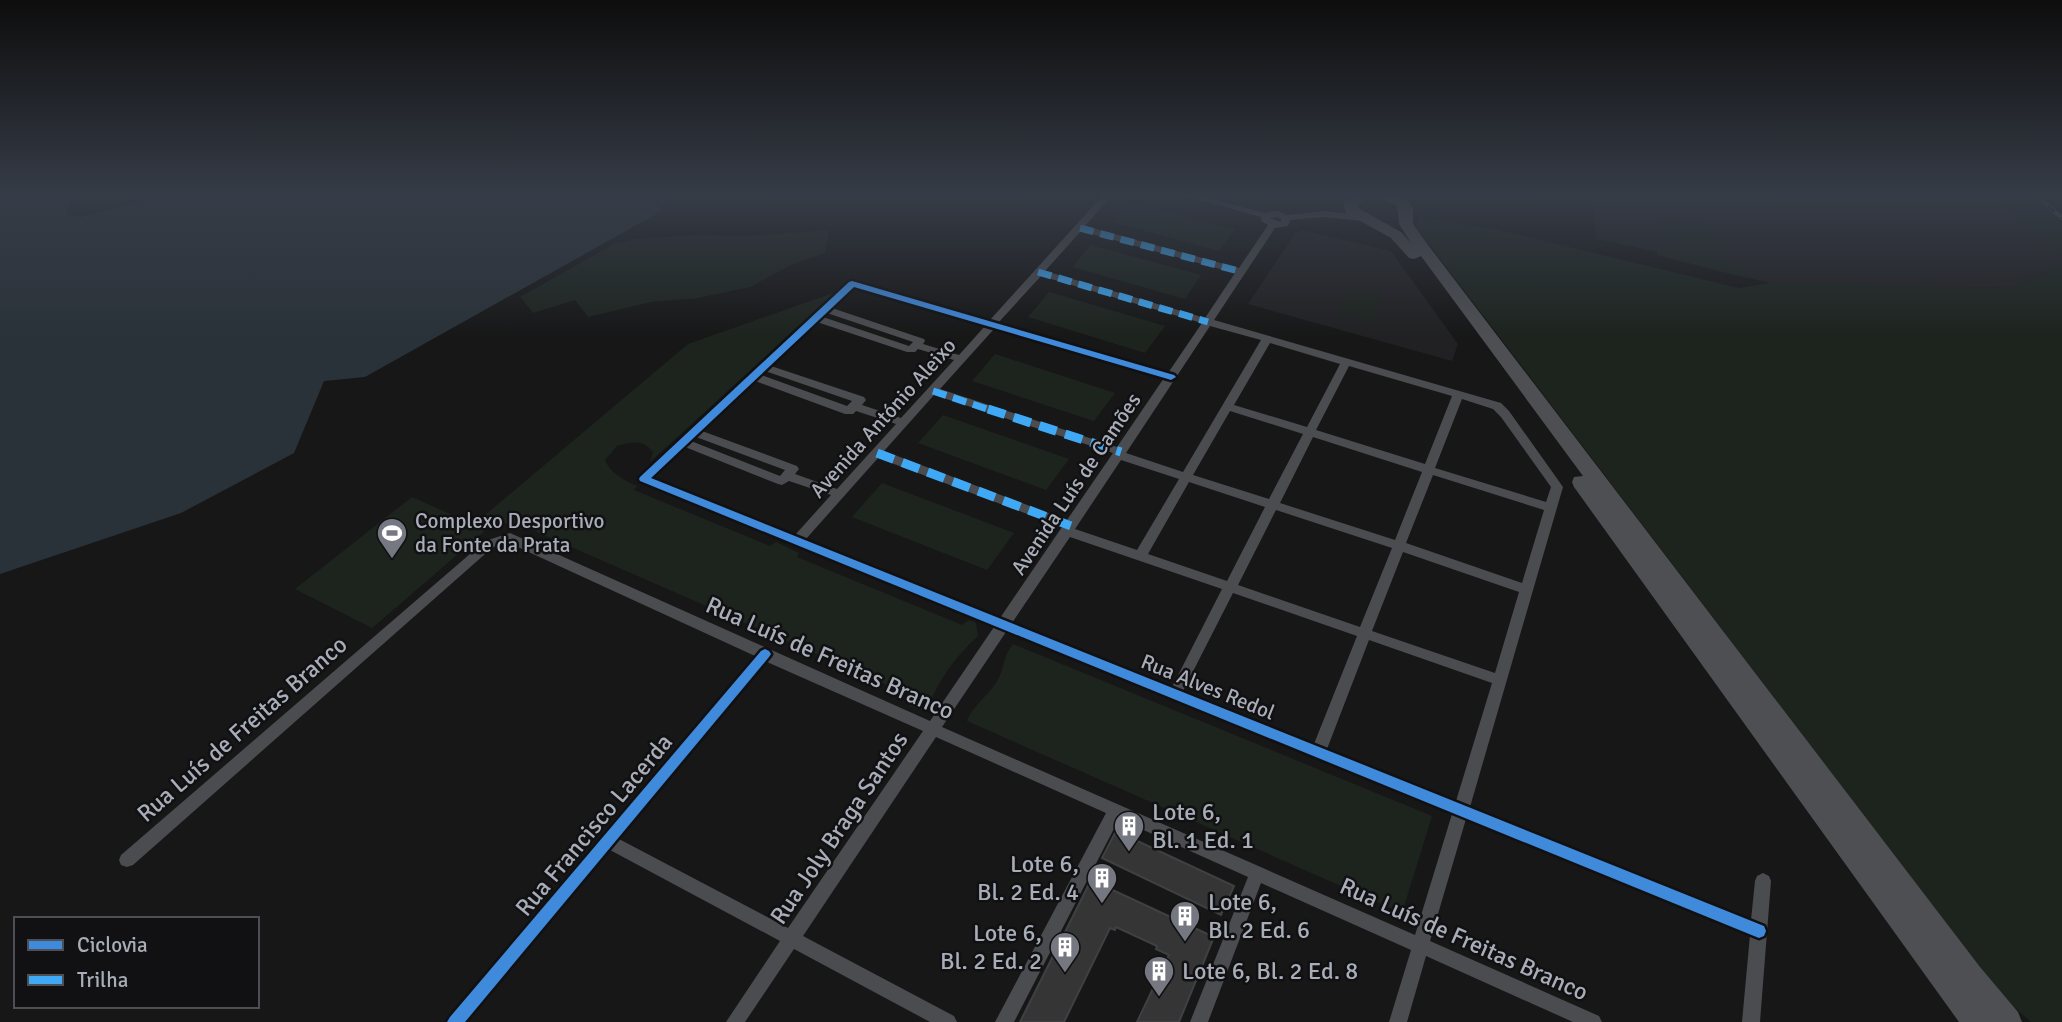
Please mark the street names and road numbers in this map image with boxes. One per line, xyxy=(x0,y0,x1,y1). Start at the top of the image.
street label: Avenida António Aleixo xyxy=(805,333,961,503)
street label: Avenida Luís de Camões xyxy=(1005,388,1147,580)
street label: Rua Luís de Freitas Branco xyxy=(701,590,959,726)
street label: Rua Luís de Freitas Branco xyxy=(131,630,353,828)
street label: Rua Alves Redol xyxy=(1137,648,1279,726)
street label: Rua Joly Braga Santos xyxy=(763,726,915,930)
street label: Rua Francisco Lacerda xyxy=(509,728,679,922)
street label: Rua Luís de Freitas Branco xyxy=(1335,871,1593,1007)

